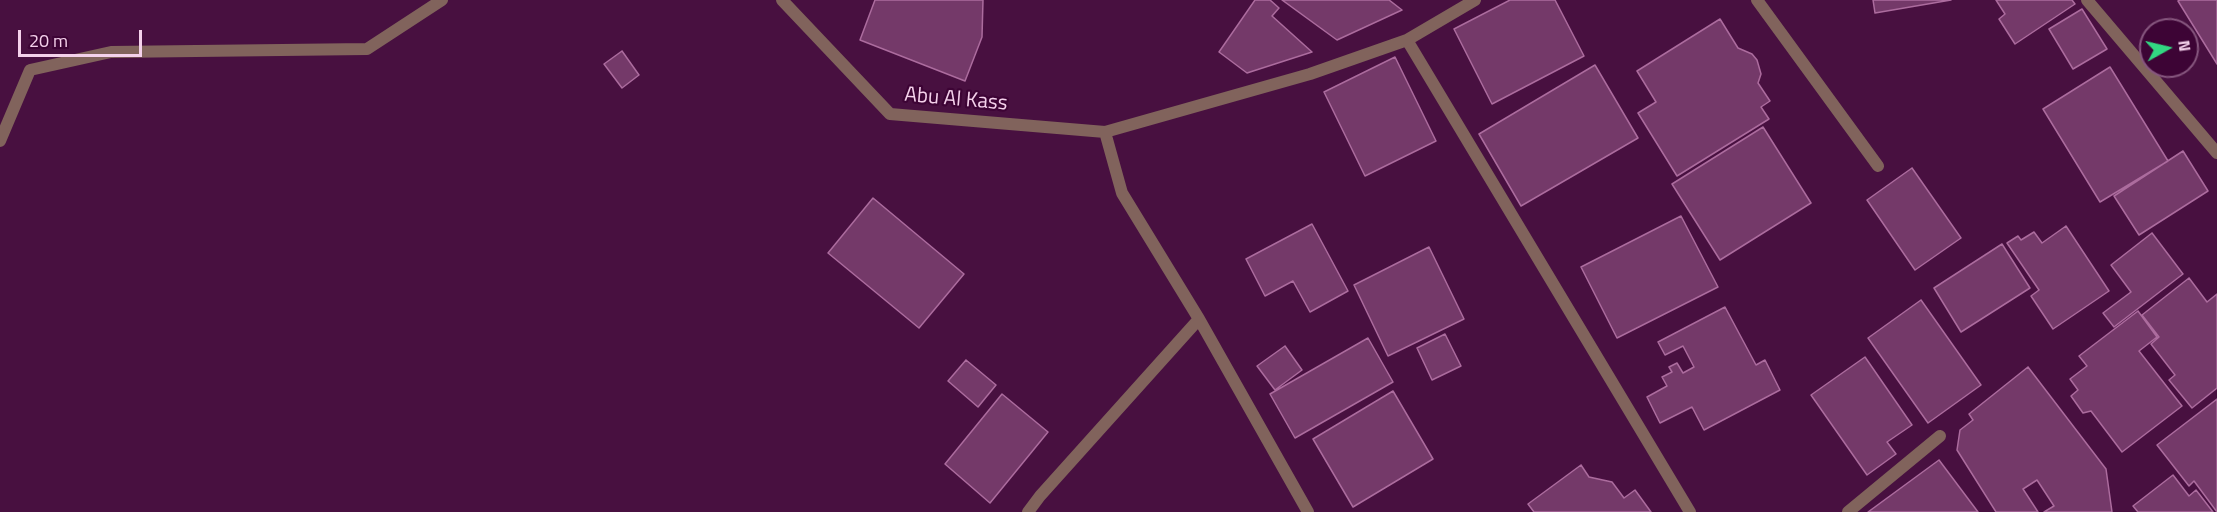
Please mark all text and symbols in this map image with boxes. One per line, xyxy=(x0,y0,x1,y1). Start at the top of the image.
scale bar xyxy=(21,18,146,56)
north arrow xyxy=(2139,18,2199,78)
text: 20 m xyxy=(29,27,68,54)
text: N xyxy=(2172,39,2197,53)
street label: Abu Al Kass xyxy=(903,83,1009,117)

